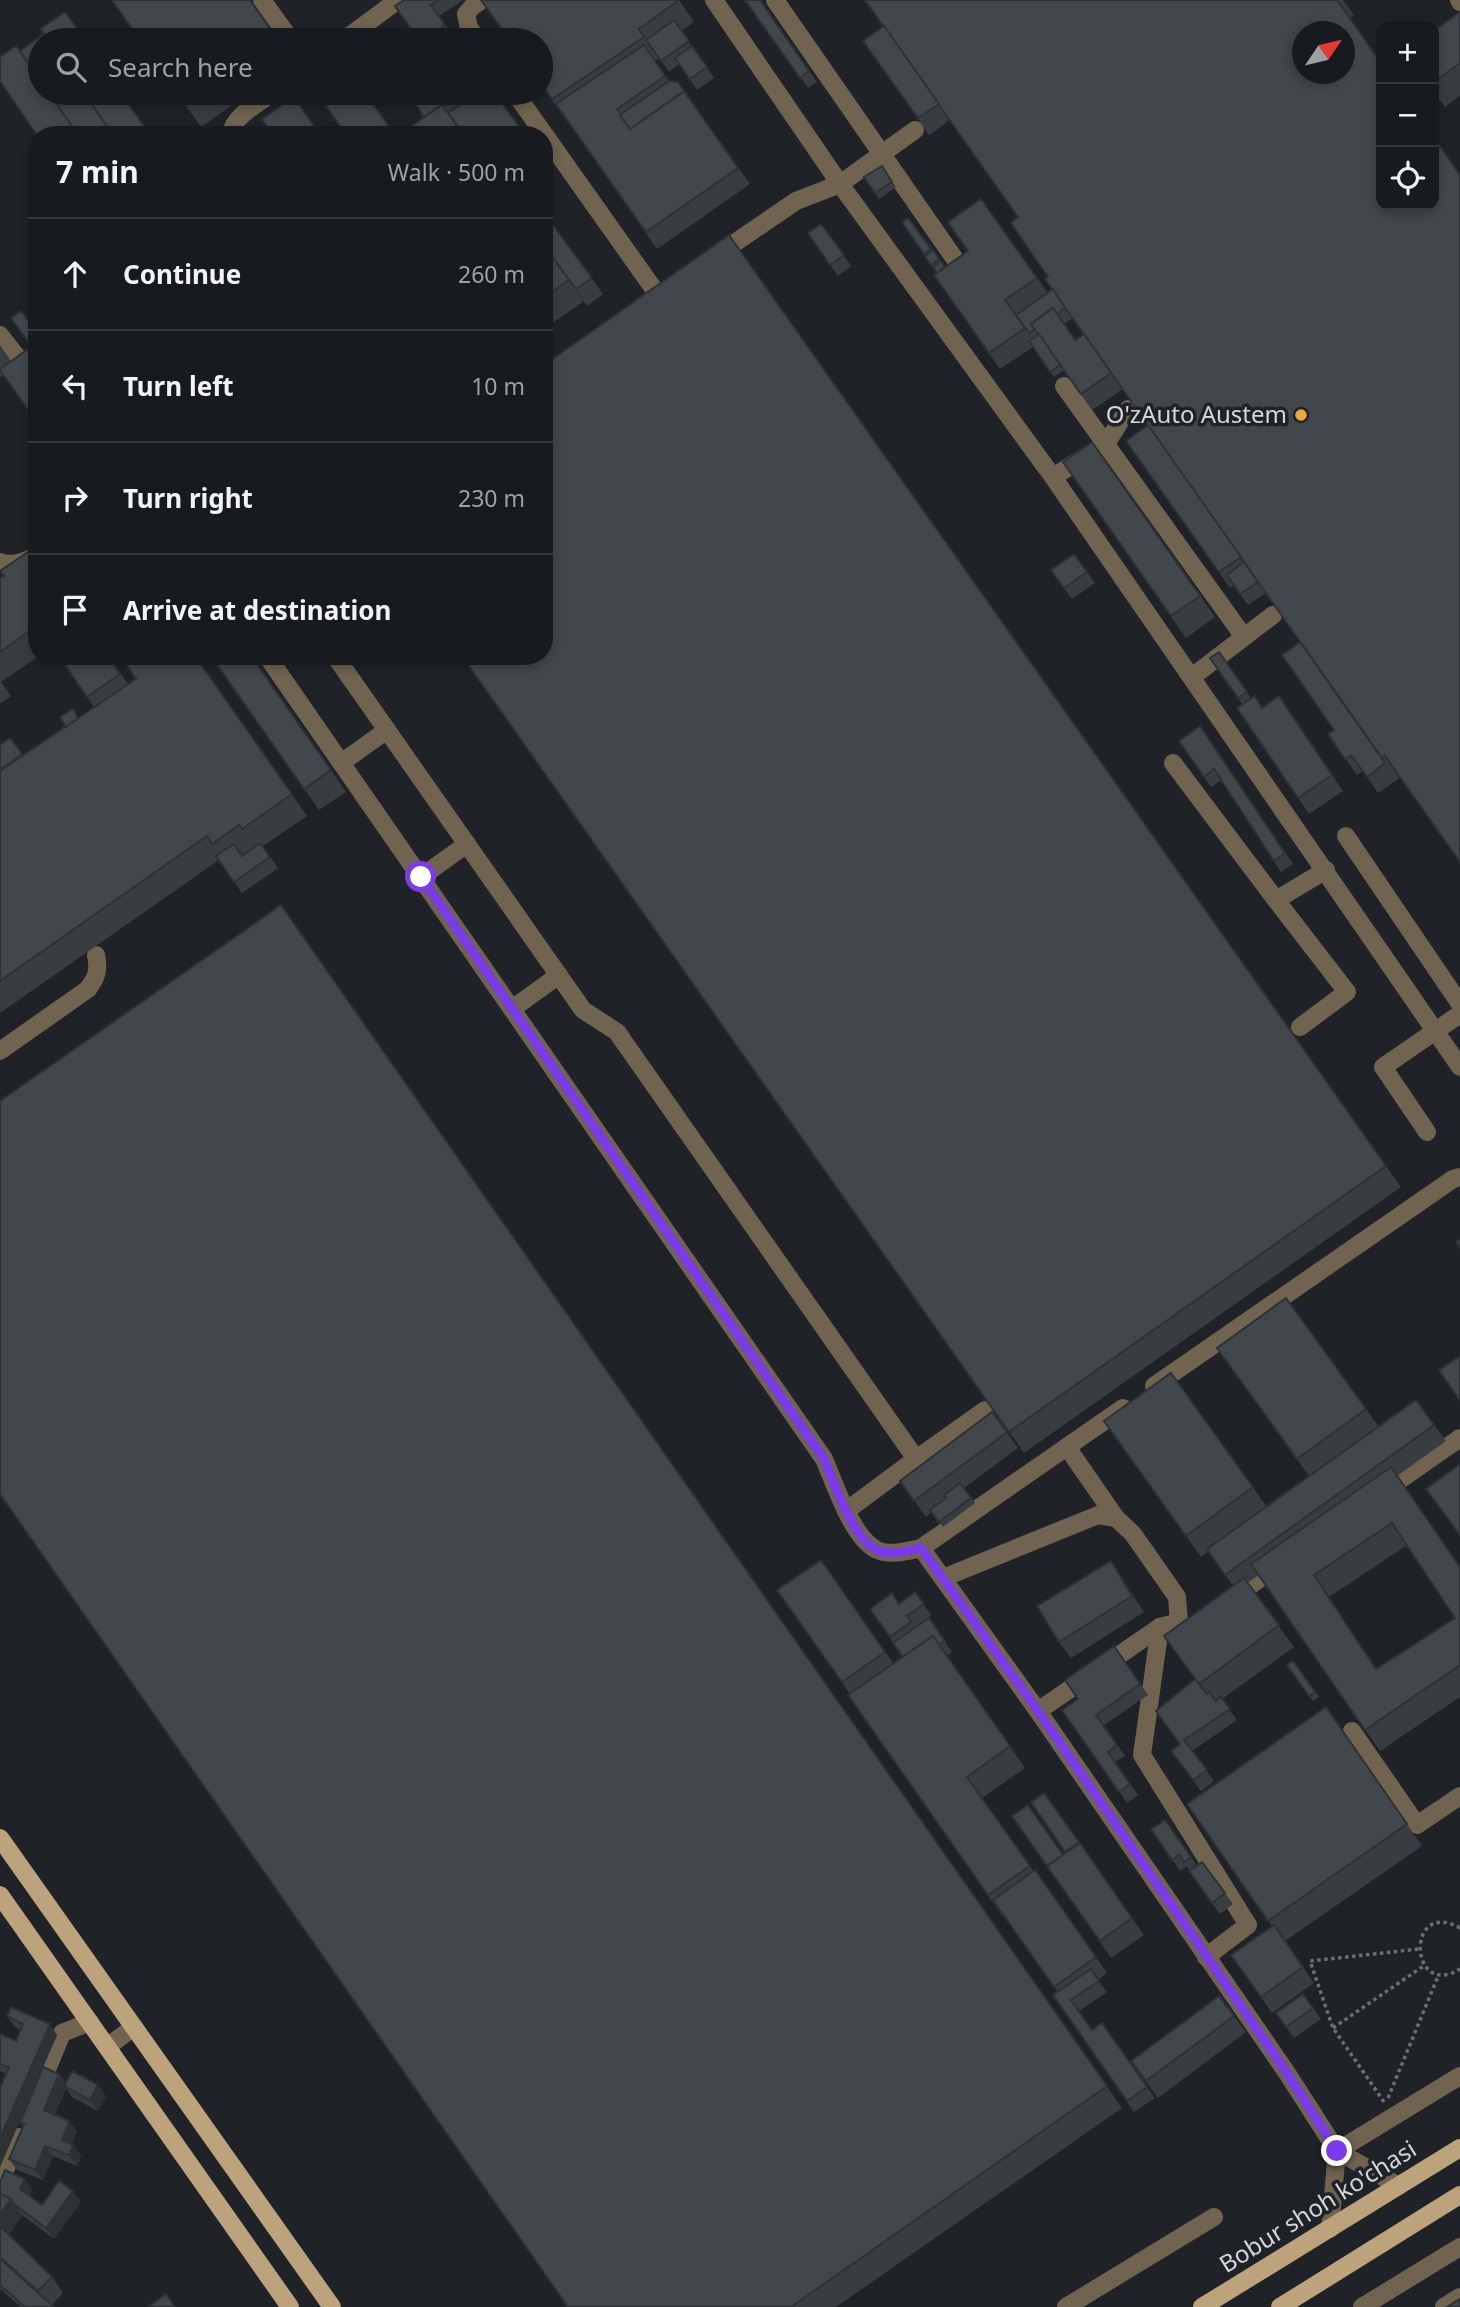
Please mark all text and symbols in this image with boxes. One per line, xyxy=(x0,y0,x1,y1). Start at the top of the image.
north arrow xyxy=(1292,21,1355,84)
map controls xyxy=(1376,21,1439,210)
button: + xyxy=(1376,21,1439,84)
search box xyxy=(28,28,553,105)
icon: search xyxy=(52,48,90,86)
text: Search here xyxy=(108,49,253,85)
button: − xyxy=(1376,84,1439,147)
button: locate xyxy=(1376,147,1439,210)
text: 7 min xyxy=(56,151,139,192)
text: Walk · 500 m xyxy=(388,156,525,188)
icon: ahead xyxy=(56,255,94,293)
text: Continue xyxy=(123,256,241,292)
text: 260 m xyxy=(458,258,525,290)
icon: left xyxy=(56,367,94,405)
text: Turn left xyxy=(123,368,234,404)
text: 10 m xyxy=(471,370,525,402)
place label: O'zAuto Austem xyxy=(1106,397,1287,430)
marker: O'zAuto Austem xyxy=(1293,407,1309,423)
icon: right xyxy=(56,479,94,517)
text: Turn right xyxy=(123,480,253,516)
text: 230 m xyxy=(458,482,525,514)
icon: arrive xyxy=(56,591,94,629)
text: Arrive at destination xyxy=(123,592,392,628)
route start xyxy=(405,861,436,892)
street label: Bobur shoh ko'chasi xyxy=(1212,2132,1422,2280)
route end xyxy=(1321,2135,1352,2166)

